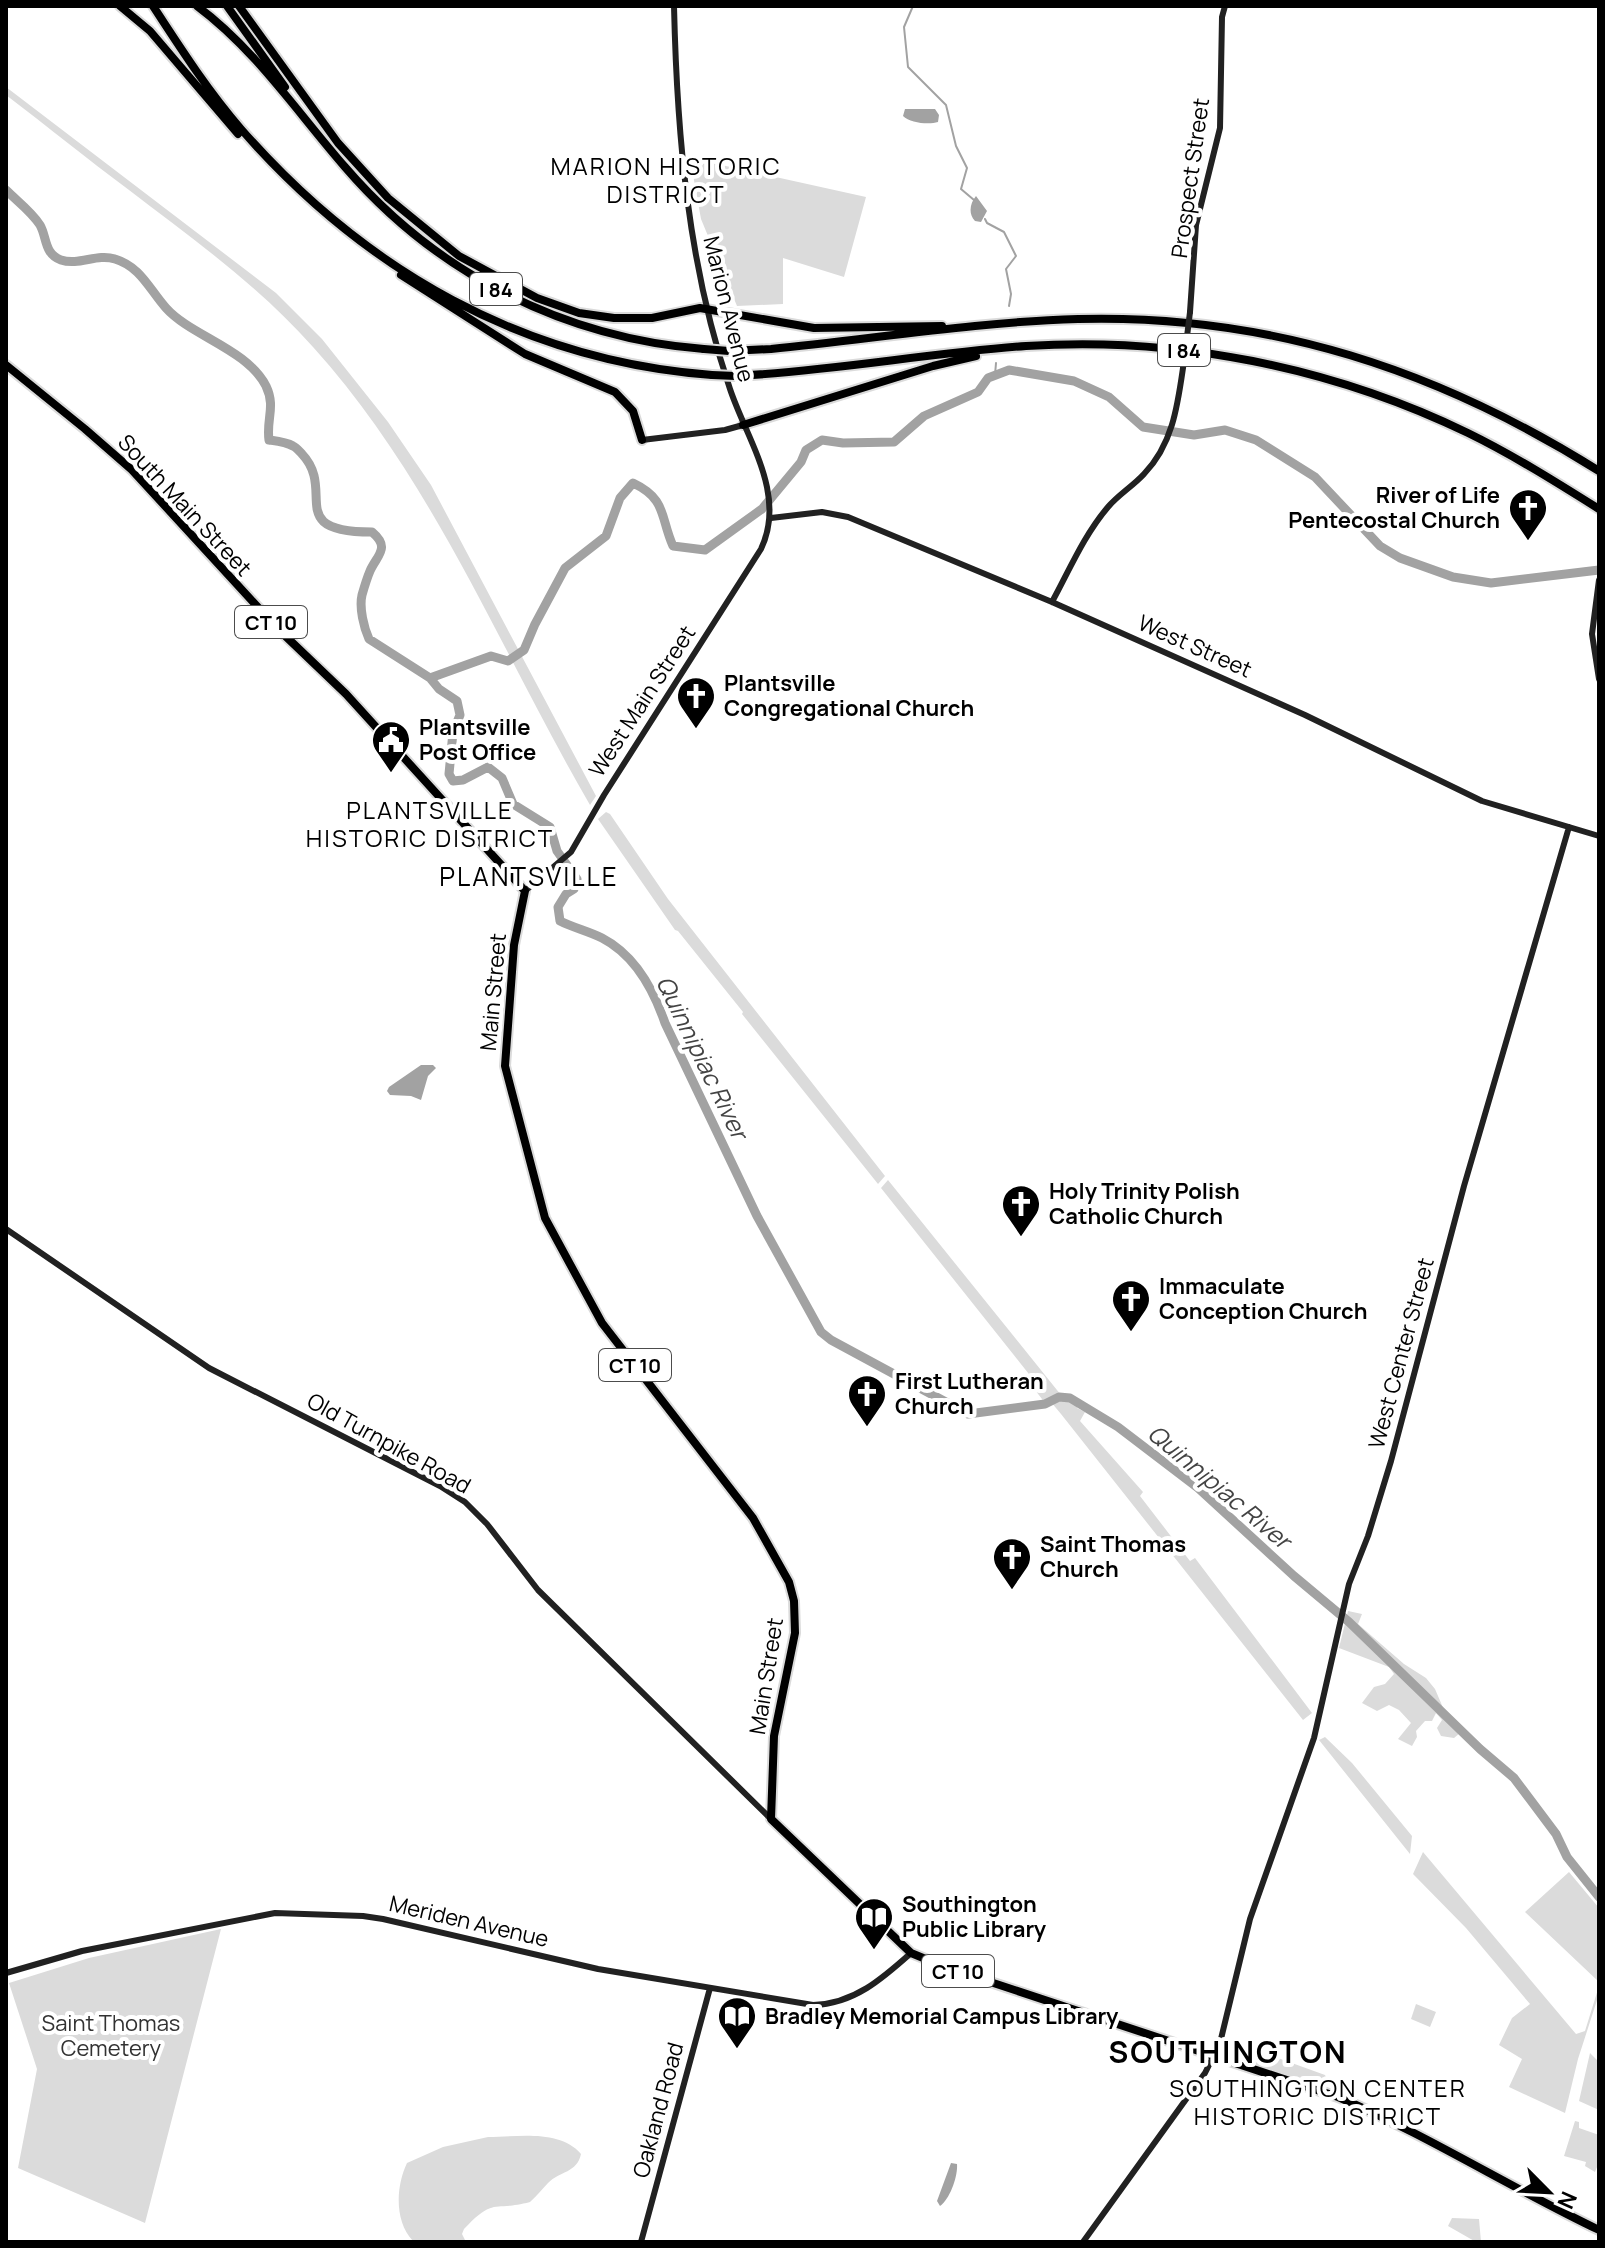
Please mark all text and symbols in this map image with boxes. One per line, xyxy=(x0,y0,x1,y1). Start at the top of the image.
street label: Prospect Street xyxy=(1164,96,1216,260)
district label: MARION HISTORIC DISTRICT xyxy=(550,149,782,210)
street label: Marion Avenue xyxy=(696,233,762,385)
road number: I 84 xyxy=(470,273,522,305)
road number: I 84 xyxy=(1158,334,1210,366)
street label: South Main Street xyxy=(111,428,259,583)
place label: River of Life Pentecostal Church xyxy=(1288,480,1500,535)
church icon: River of Life Pentecostal Church xyxy=(1507,487,1549,542)
road number: CT 10 xyxy=(235,606,307,638)
street label: West Street xyxy=(1133,608,1257,684)
street label: West Main Street xyxy=(582,619,702,782)
place label: Plantsville Congregational Church xyxy=(724,668,974,723)
church icon: Plantsville Congregational Church xyxy=(675,675,717,730)
place label: Plantsville Post Office xyxy=(419,712,536,767)
public building icon: Plantsville Post Office xyxy=(370,719,412,774)
district label: PLANTSVILLE HISTORIC DISTRICT xyxy=(306,793,554,854)
district label: PLANTSVILLE xyxy=(439,858,619,894)
street label: Main Street xyxy=(473,932,513,1052)
water label: Quinnipiac River xyxy=(649,970,758,1147)
place label: Holy Trinity Polish Catholic Church xyxy=(1049,1176,1240,1231)
church icon: Holy Trinity Polish Catholic Church xyxy=(1000,1183,1042,1238)
street label: West Center Street xyxy=(1361,1254,1441,1452)
place label: Immaculate Conception Church xyxy=(1159,1271,1367,1326)
church icon: Immaculate Conception Church xyxy=(1110,1278,1152,1333)
road number: CT 10 xyxy=(599,1349,671,1381)
place label: First Lutheran Church xyxy=(895,1366,1044,1421)
church icon: First Lutheran Church xyxy=(846,1373,888,1428)
street label: Old Turnpike Road xyxy=(302,1386,476,1500)
water label: Quinnipiac River xyxy=(1141,1416,1301,1558)
place label: Saint Thomas Church xyxy=(1040,1529,1186,1584)
church icon: Saint Thomas Church xyxy=(991,1536,1033,1591)
street label: Main Street xyxy=(742,1615,790,1737)
street label: Meriden Avenue xyxy=(386,1888,552,1954)
place label: Southington Public Library xyxy=(902,1889,1047,1944)
library icon: Southington Public Library xyxy=(853,1896,895,1951)
road number: CT 10 xyxy=(922,1955,994,1987)
library icon: Bradley Memorial Campus Library xyxy=(716,1995,758,2050)
place label: Bradley Memorial Campus Library xyxy=(765,2001,1119,2031)
park label: Saint Thomas Cemetery xyxy=(42,2008,180,2063)
district label: SOUTHINGTON xyxy=(1108,2031,1348,2072)
street label: Oakland Road xyxy=(626,2039,690,2181)
district label: SOUTHINGTON CENTER HISTORIC DISTRICT xyxy=(1169,2071,1467,2132)
north arrow xyxy=(1509,2152,1589,2232)
text: N xyxy=(1550,2187,1584,2213)

